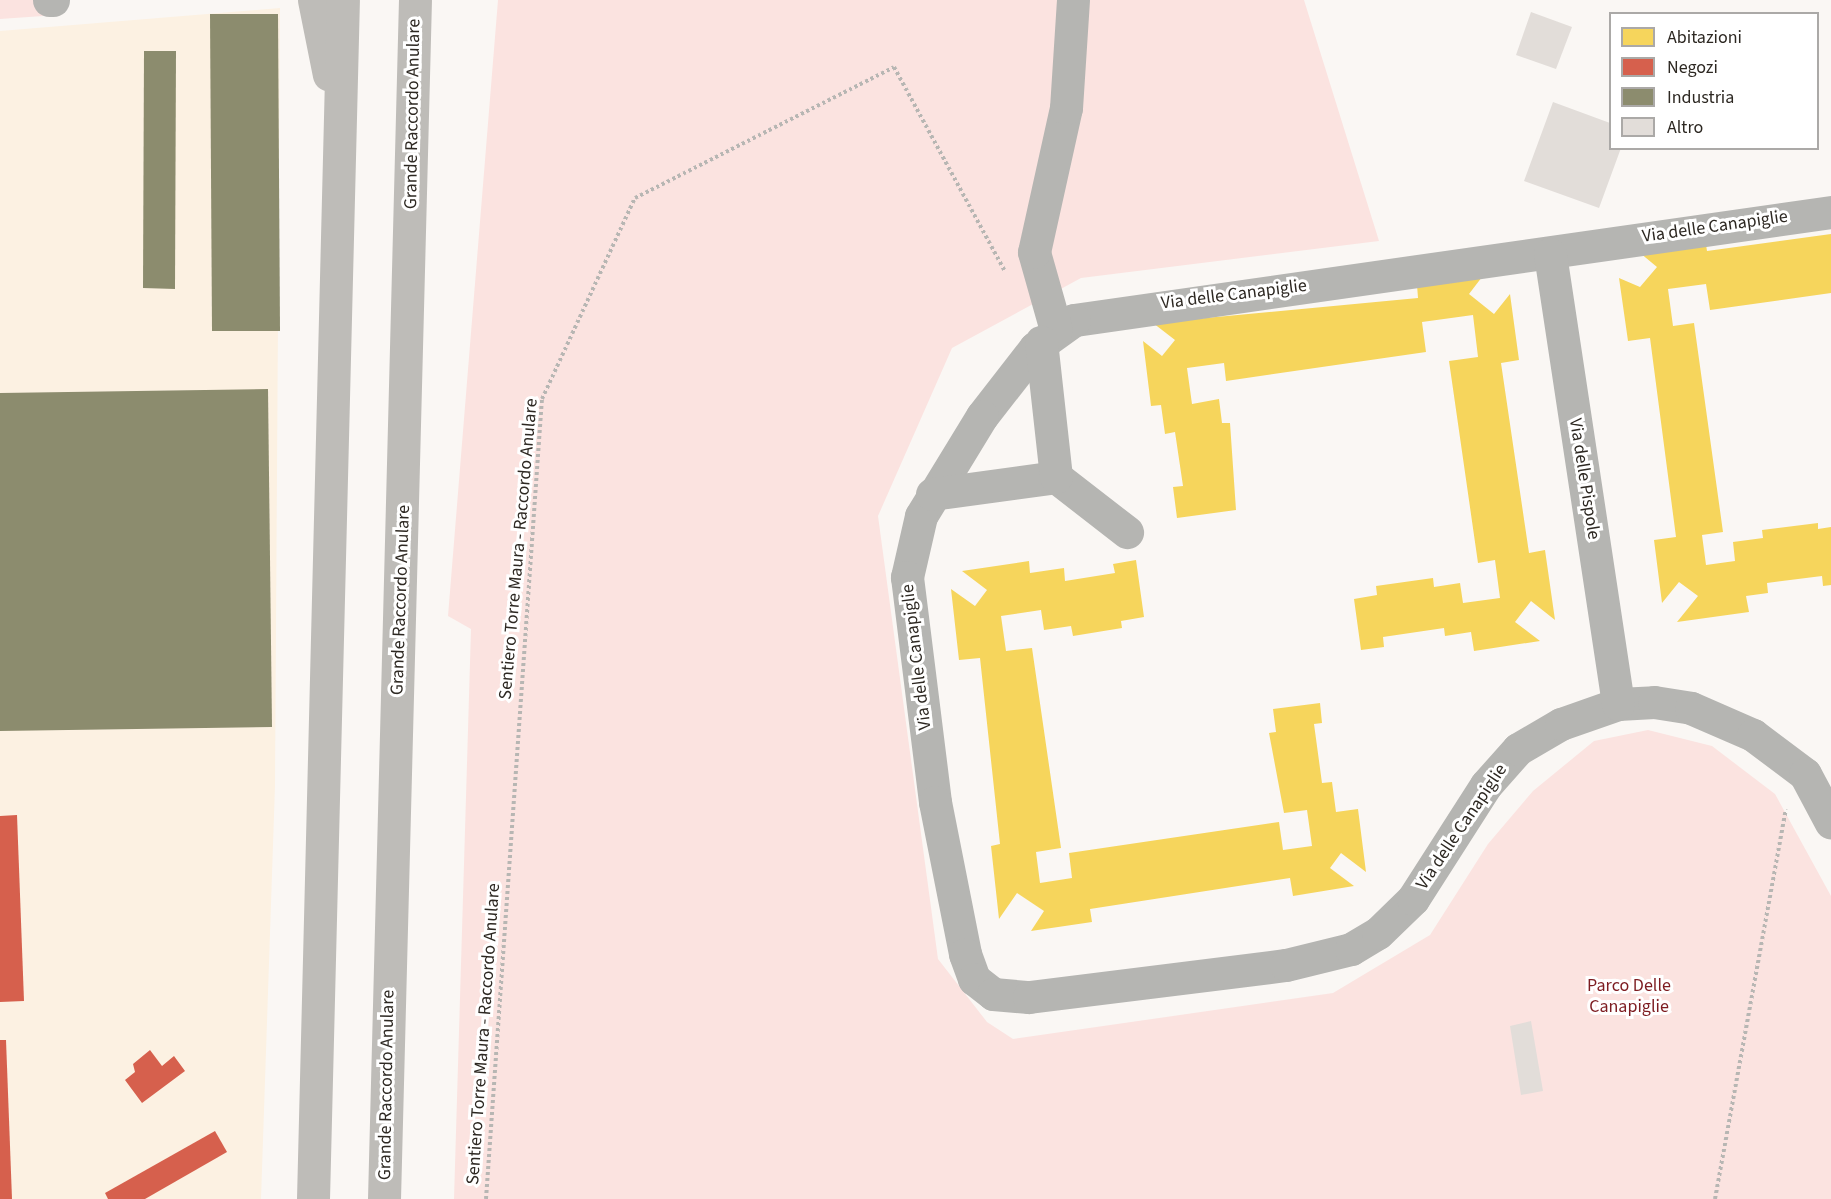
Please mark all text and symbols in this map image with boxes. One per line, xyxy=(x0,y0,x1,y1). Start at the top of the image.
legend xyxy=(1609,12,1819,150)
street label: Grande Raccordo Anulare xyxy=(401,19,425,209)
text: Abitazioni xyxy=(1667,25,1742,50)
text: Negozi xyxy=(1667,55,1718,80)
text: Industria xyxy=(1667,85,1734,110)
text: Altro xyxy=(1667,115,1703,140)
street label: Via delle Canapiglie xyxy=(1641,206,1789,248)
street label: Via delle Canapiglie xyxy=(1160,275,1308,315)
street label: Sentiero Torre Maura - Raccordo Anulare xyxy=(495,398,543,700)
street label: Via delle Pispole xyxy=(1564,417,1604,541)
street label: Grande Raccordo Anulare xyxy=(387,504,415,696)
street label: Via delle Canapiglie xyxy=(897,583,937,731)
street label: Via delle Canapiglie xyxy=(1412,760,1512,894)
street label: Sentiero Torre Maura - Raccordo Anulare xyxy=(463,883,505,1185)
park label: Parco Delle Canapiglie xyxy=(1587,976,1671,1018)
street label: Grande Raccordo Anulare xyxy=(375,990,399,1180)

